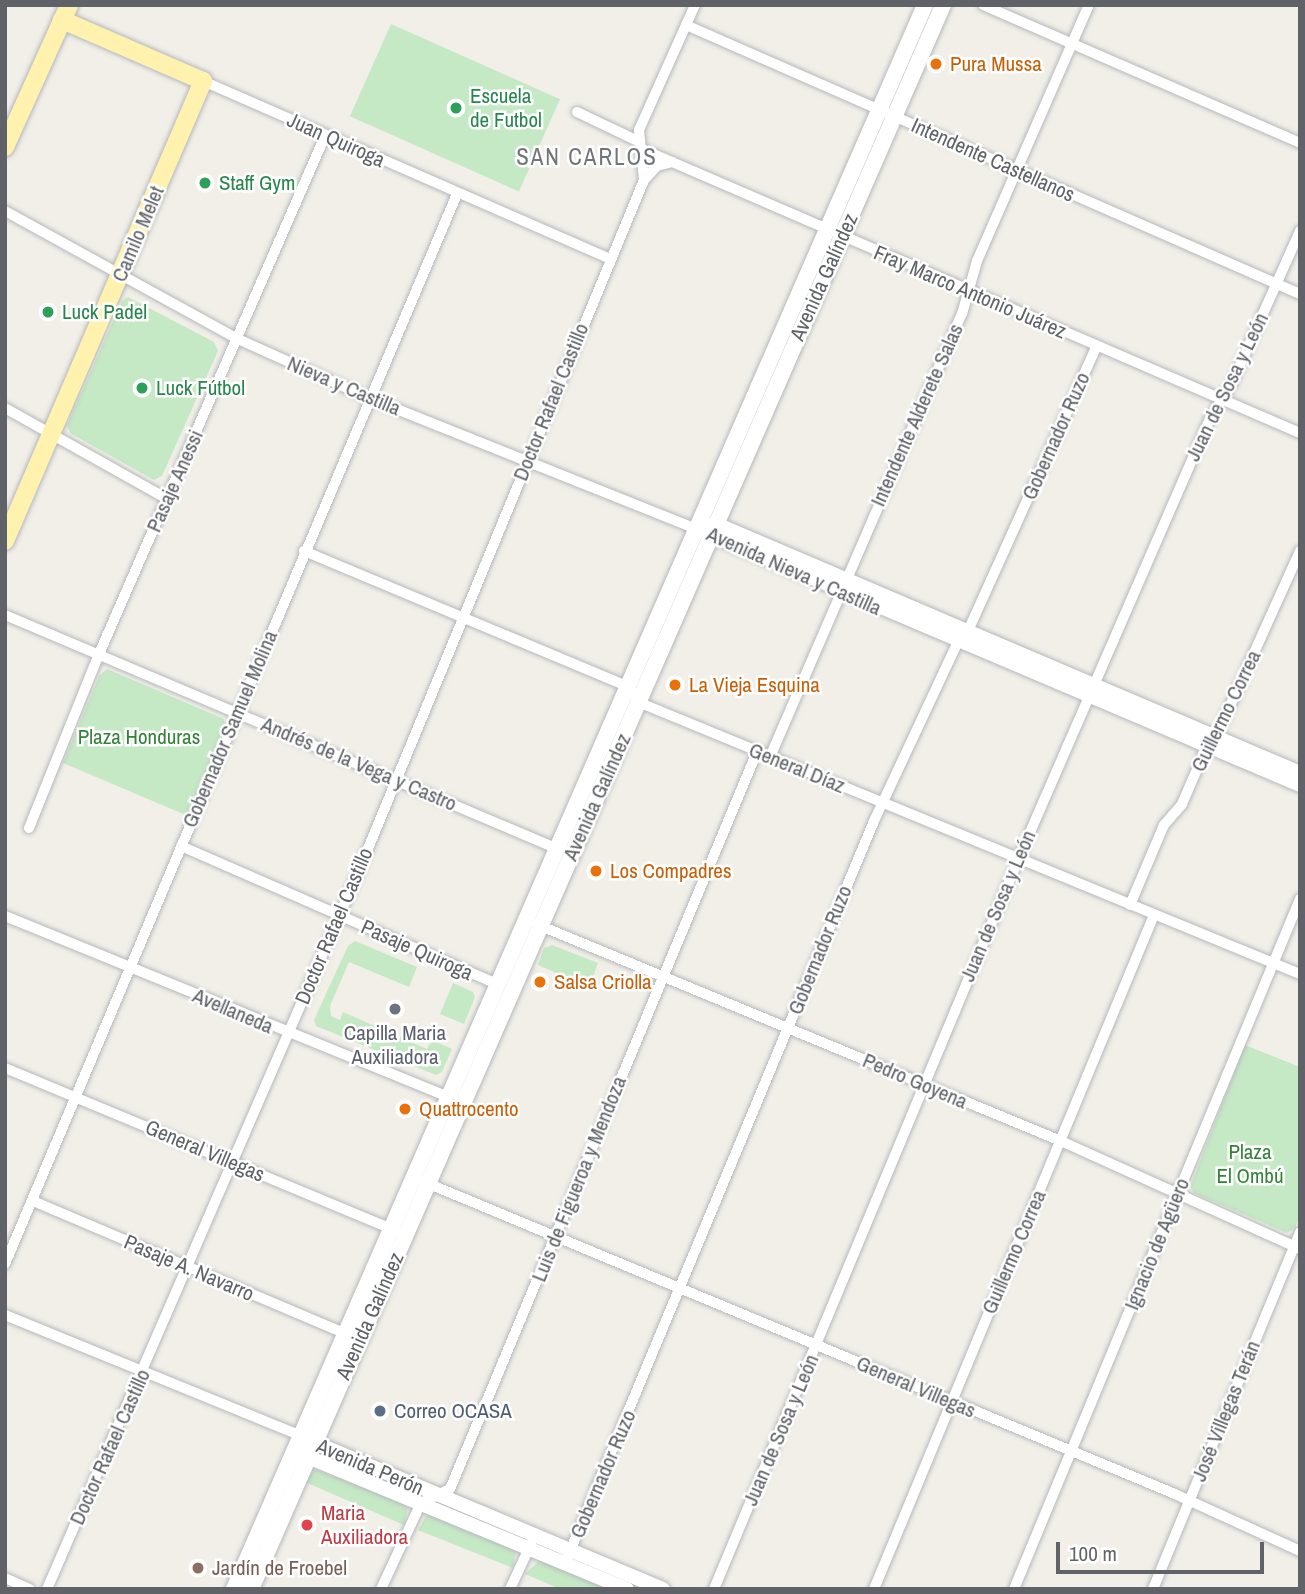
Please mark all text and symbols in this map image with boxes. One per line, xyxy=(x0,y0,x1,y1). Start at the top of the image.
place label: Pura Mussa xyxy=(950,51,1042,77)
marker: Pura Mussa xyxy=(928,56,944,72)
place label: Escuela de Futbol xyxy=(470,83,542,133)
marker: Escuela de Futbol xyxy=(448,100,464,116)
street label: Juan Quiroga xyxy=(283,107,389,173)
street label: Intendente Castellanos xyxy=(907,113,1079,207)
district label: SAN CARLOS xyxy=(517,143,657,171)
place label: Staff Gym xyxy=(219,170,295,196)
marker: Staff Gym xyxy=(197,175,213,191)
street label: Camilo Melet xyxy=(107,182,169,286)
street label: Avenida Galíndez xyxy=(785,209,863,345)
street label: Fray Marco Antonio Juárez xyxy=(869,240,1071,344)
place label: Luck Padel xyxy=(62,299,147,325)
marker: Luck Padel xyxy=(40,304,56,320)
street label: Juan de Sosa y León xyxy=(1180,309,1274,465)
street label: Intendente Alderete Salas xyxy=(865,319,969,511)
street label: Doctor Rafael Castillo xyxy=(508,320,594,484)
street label: Nieva y Castilla xyxy=(284,351,404,421)
street label: Gobernador Ruzo xyxy=(1017,368,1095,504)
place label: Luck Fútbol xyxy=(156,375,245,401)
marker: Luck Fútbol xyxy=(134,380,150,396)
street label: Pasaje Anessi xyxy=(141,426,209,536)
street label: Avenida Nieva y Castilla xyxy=(703,521,885,621)
street label: Gobernador Samuel Molina xyxy=(177,627,283,831)
street label: Guillermo Correa xyxy=(1186,646,1266,776)
place label: La Vieja Esquina xyxy=(689,672,820,698)
marker: La Vieja Esquina xyxy=(667,677,683,693)
street label: Andrés de la Vega y Castro xyxy=(258,711,460,817)
park label: Plaza Honduras xyxy=(78,724,200,750)
street label: Avenida Galíndez xyxy=(558,729,636,865)
street label: General Díaz xyxy=(745,737,849,799)
street label: Juan de Sosa y León xyxy=(955,827,1041,985)
street label: Doctor Rafael Castillo xyxy=(290,844,378,1008)
place label: Los Compadres xyxy=(610,858,732,884)
marker: Los Compadres xyxy=(588,863,604,879)
street label: Gobernador Ruzo xyxy=(783,882,857,1018)
street label: Pasaje Quiroga xyxy=(357,914,477,986)
place label: Salsa Criolla xyxy=(554,969,652,995)
marker: Salsa Criolla xyxy=(532,974,548,990)
street label: Avellaneda xyxy=(189,983,277,1039)
marker: Capilla Maria Auxiliadora xyxy=(387,1001,403,1017)
place label: Capilla Maria Auxiliadora xyxy=(344,1020,446,1070)
street label: Pedro Goyena xyxy=(859,1048,971,1114)
street label: Luis de Figueroa y Mendoza xyxy=(526,1073,632,1285)
place label: Quattrocento xyxy=(419,1096,519,1122)
marker: Quattrocento xyxy=(397,1101,413,1117)
street label: General Villegas xyxy=(142,1115,268,1187)
park label: Plaza El Ombú xyxy=(1217,1139,1283,1189)
street label: Ignacio de Agüero xyxy=(1119,1174,1195,1314)
street label: Guillermo Correa xyxy=(977,1186,1051,1318)
street label: Pasaje A. Navarro xyxy=(120,1229,258,1307)
street label: Avenida Galíndez xyxy=(331,1248,409,1384)
street label: José Villegas Terán xyxy=(1186,1337,1266,1485)
street label: Juan de Sosa y León xyxy=(738,1351,824,1509)
street label: General Villegas xyxy=(853,1351,979,1423)
street label: Doctor Rafael Castillo xyxy=(64,1365,156,1529)
place label: Correo OCASA xyxy=(394,1398,512,1424)
marker: Correo OCASA xyxy=(372,1403,388,1419)
street label: Gobernador Ruzo xyxy=(565,1406,641,1542)
street label: Avenida Perón xyxy=(313,1433,427,1501)
place label: Maria Auxiliadora xyxy=(321,1500,408,1550)
marker: Maria Auxiliadora xyxy=(299,1517,315,1533)
scale bar xyxy=(1060,1528,1268,1572)
text: 100 m xyxy=(1069,1539,1117,1568)
place label: Jardín de Froebel xyxy=(212,1555,347,1581)
marker: Jardín de Froebel xyxy=(190,1560,206,1576)

